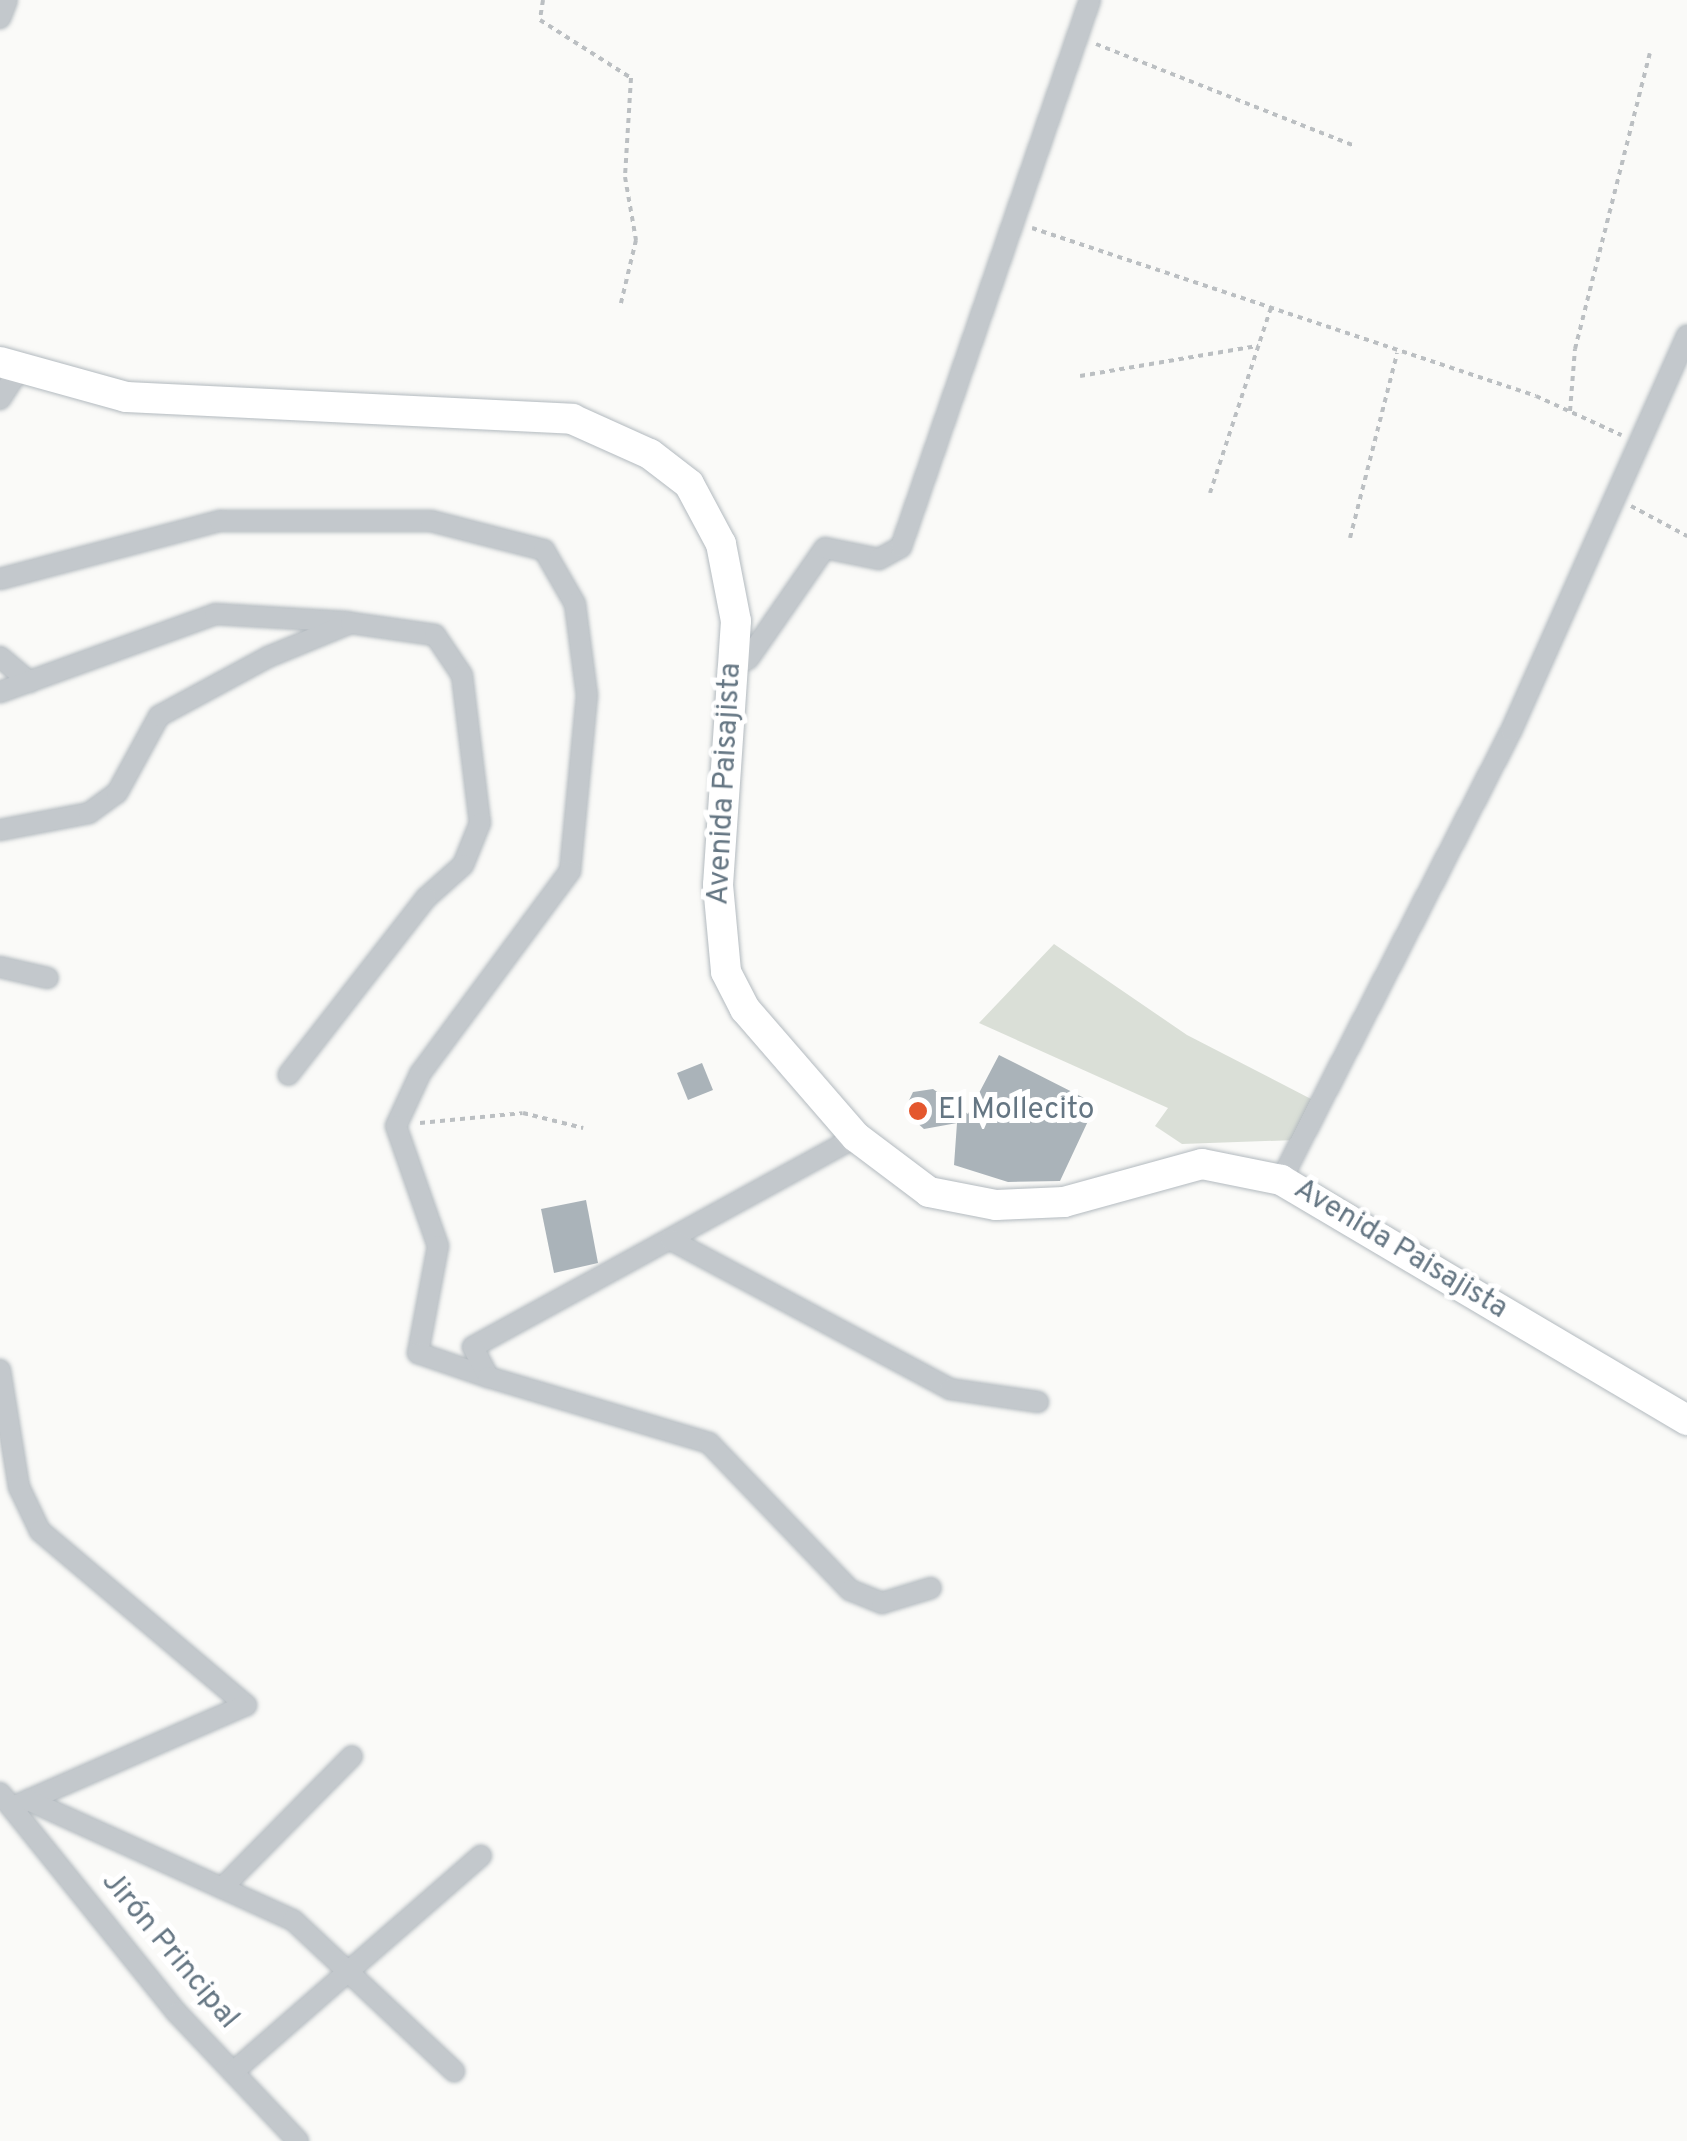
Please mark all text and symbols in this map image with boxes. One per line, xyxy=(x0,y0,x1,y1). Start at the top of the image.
street label: Avenida Paisajista xyxy=(702,662,750,906)
place label: El Mollecito xyxy=(938,1093,1095,1129)
marker: El Mollecito xyxy=(907,1100,929,1122)
street label: Avenida Paisajista xyxy=(1287,1172,1513,1328)
street label: Jirón Principal xyxy=(93,1865,245,2037)

